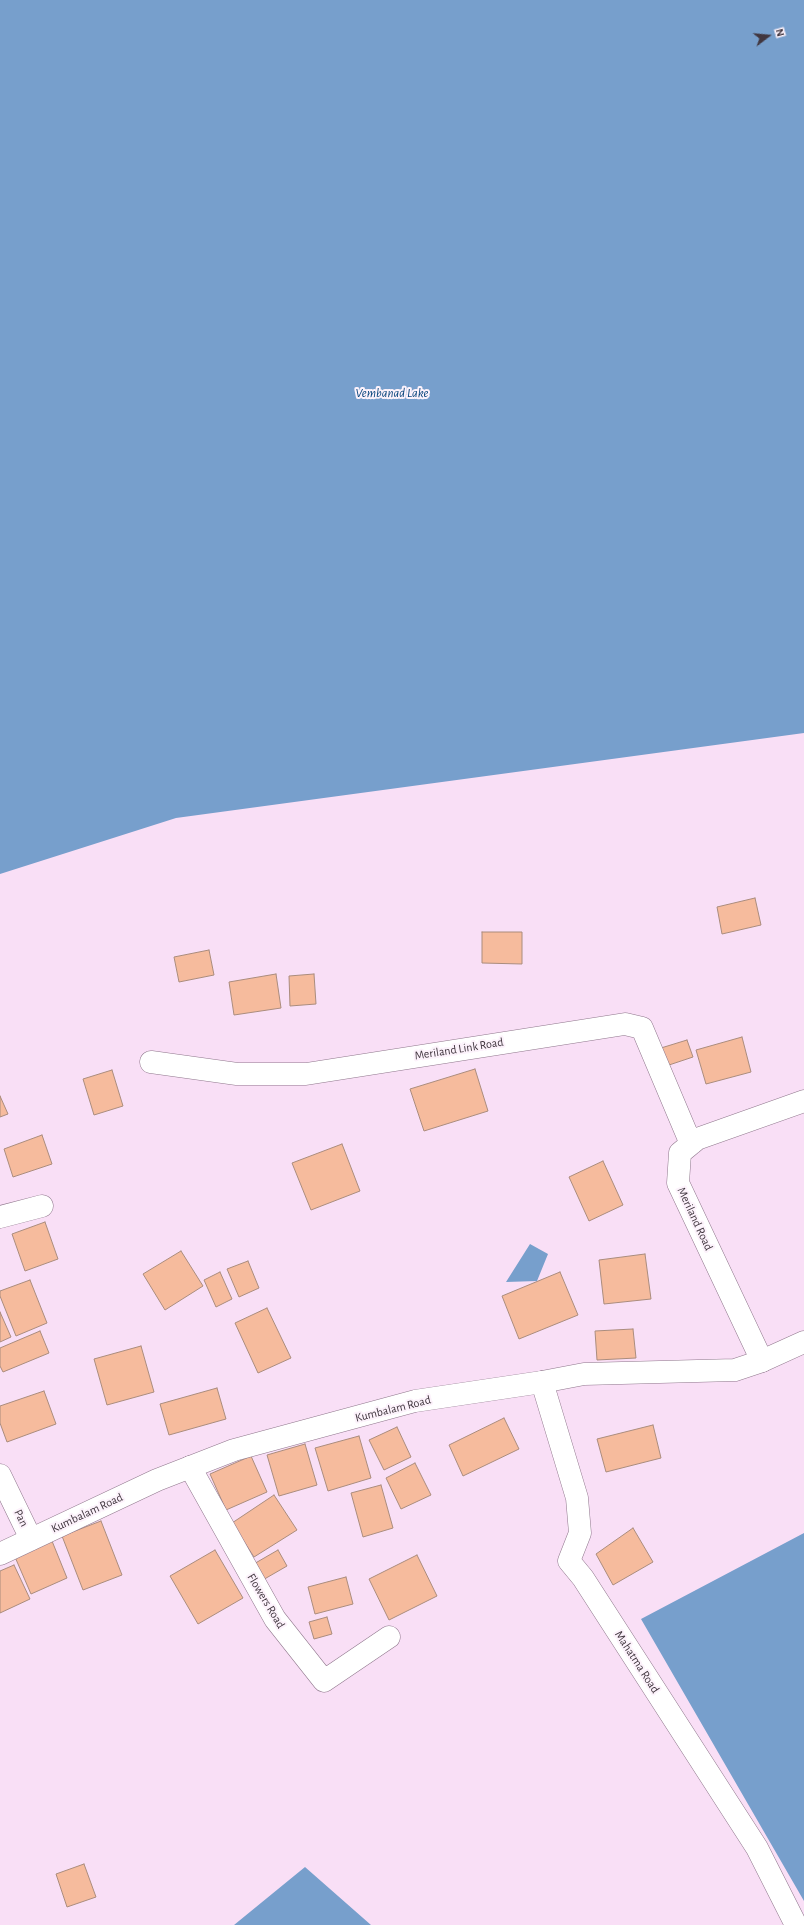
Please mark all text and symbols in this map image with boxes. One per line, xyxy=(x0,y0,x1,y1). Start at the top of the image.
north arrow xyxy=(748,16,788,56)
text: N xyxy=(774,27,786,38)
water label: Vembanad Lake xyxy=(356,385,428,401)
street label: Meriland Link Road xyxy=(414,1035,504,1063)
street label: Meriland Road xyxy=(674,1185,716,1253)
street label: Kumbalam Road xyxy=(354,1393,432,1425)
street label: Kumbalam Road xyxy=(49,1490,125,1536)
street label: Pan xyxy=(11,1507,31,1529)
street label: Flowers Road xyxy=(244,1571,288,1631)
street label: Mahatma Road xyxy=(611,1628,663,1696)

